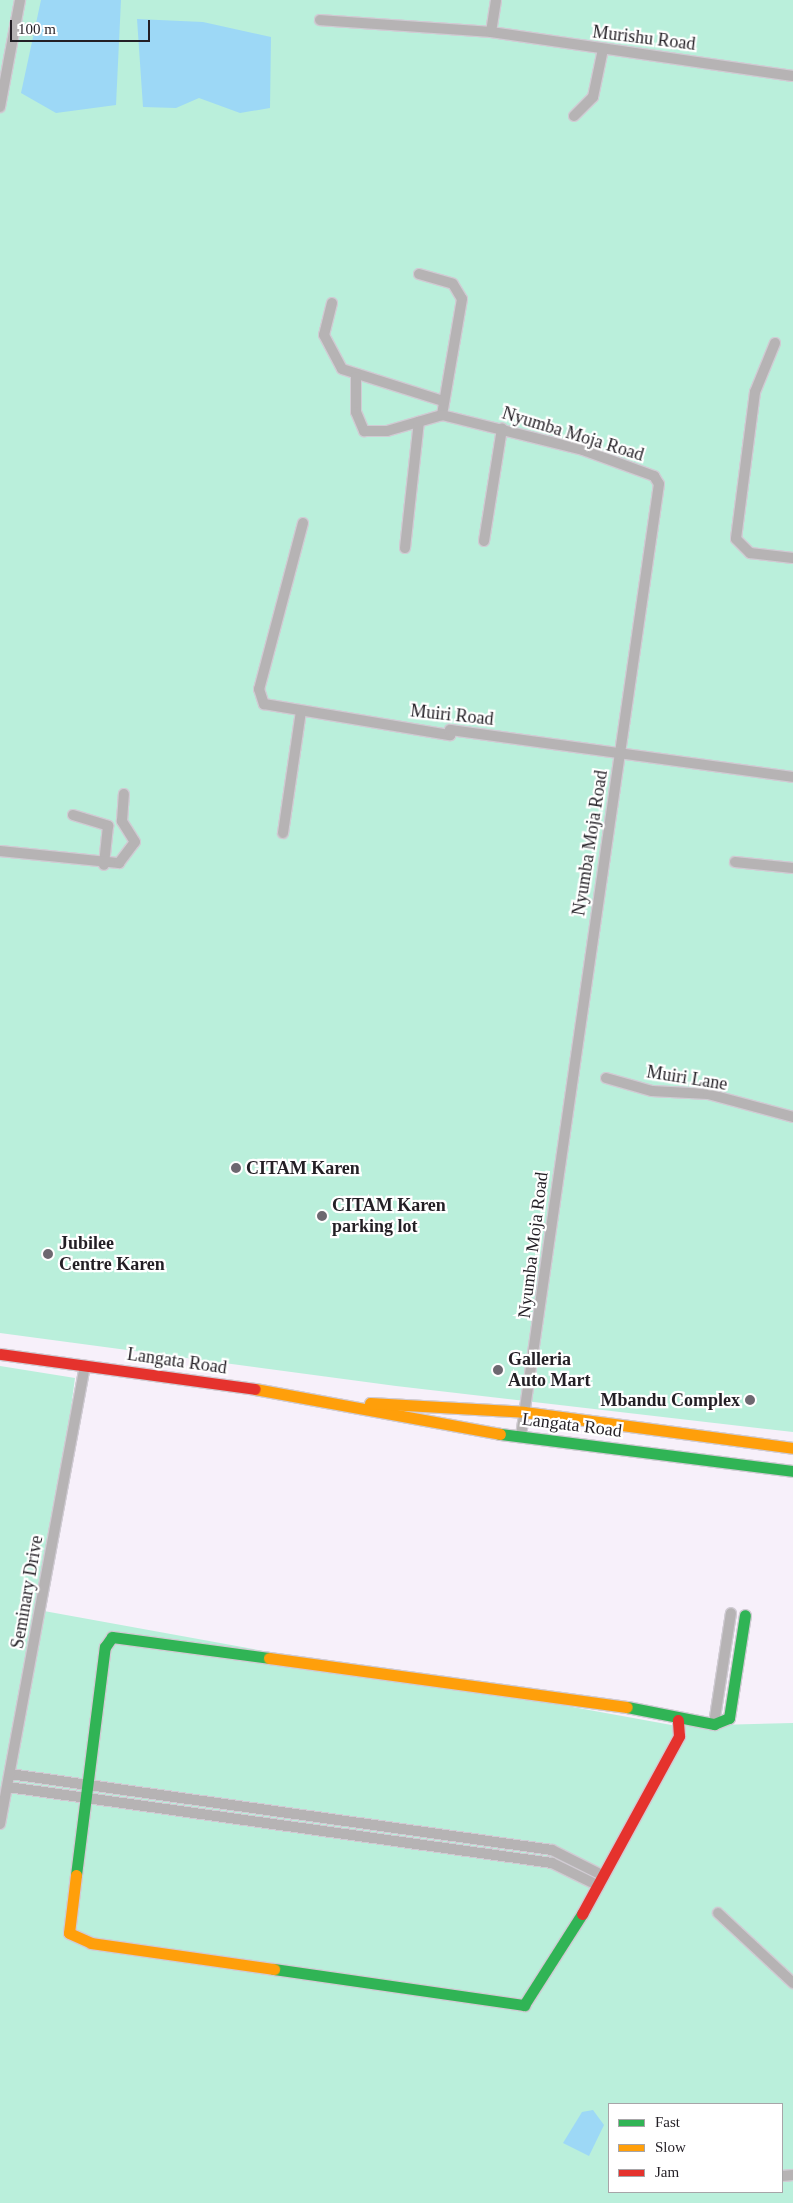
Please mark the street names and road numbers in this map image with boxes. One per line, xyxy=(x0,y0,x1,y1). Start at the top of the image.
street label: Murishu Road xyxy=(591,21,697,55)
street label: Nyumba Moja Road xyxy=(500,402,646,466)
street label: Muiri Road xyxy=(409,700,495,730)
street label: Nyumba Moja Road xyxy=(568,769,612,917)
street label: Muiri Lane xyxy=(645,1061,729,1095)
street label: Nyumba Moja Road xyxy=(513,1171,553,1319)
street label: Langata Road xyxy=(126,1343,228,1379)
street label: Langata Road xyxy=(521,1408,623,1442)
street label: Seminary Drive xyxy=(6,1534,48,1650)

